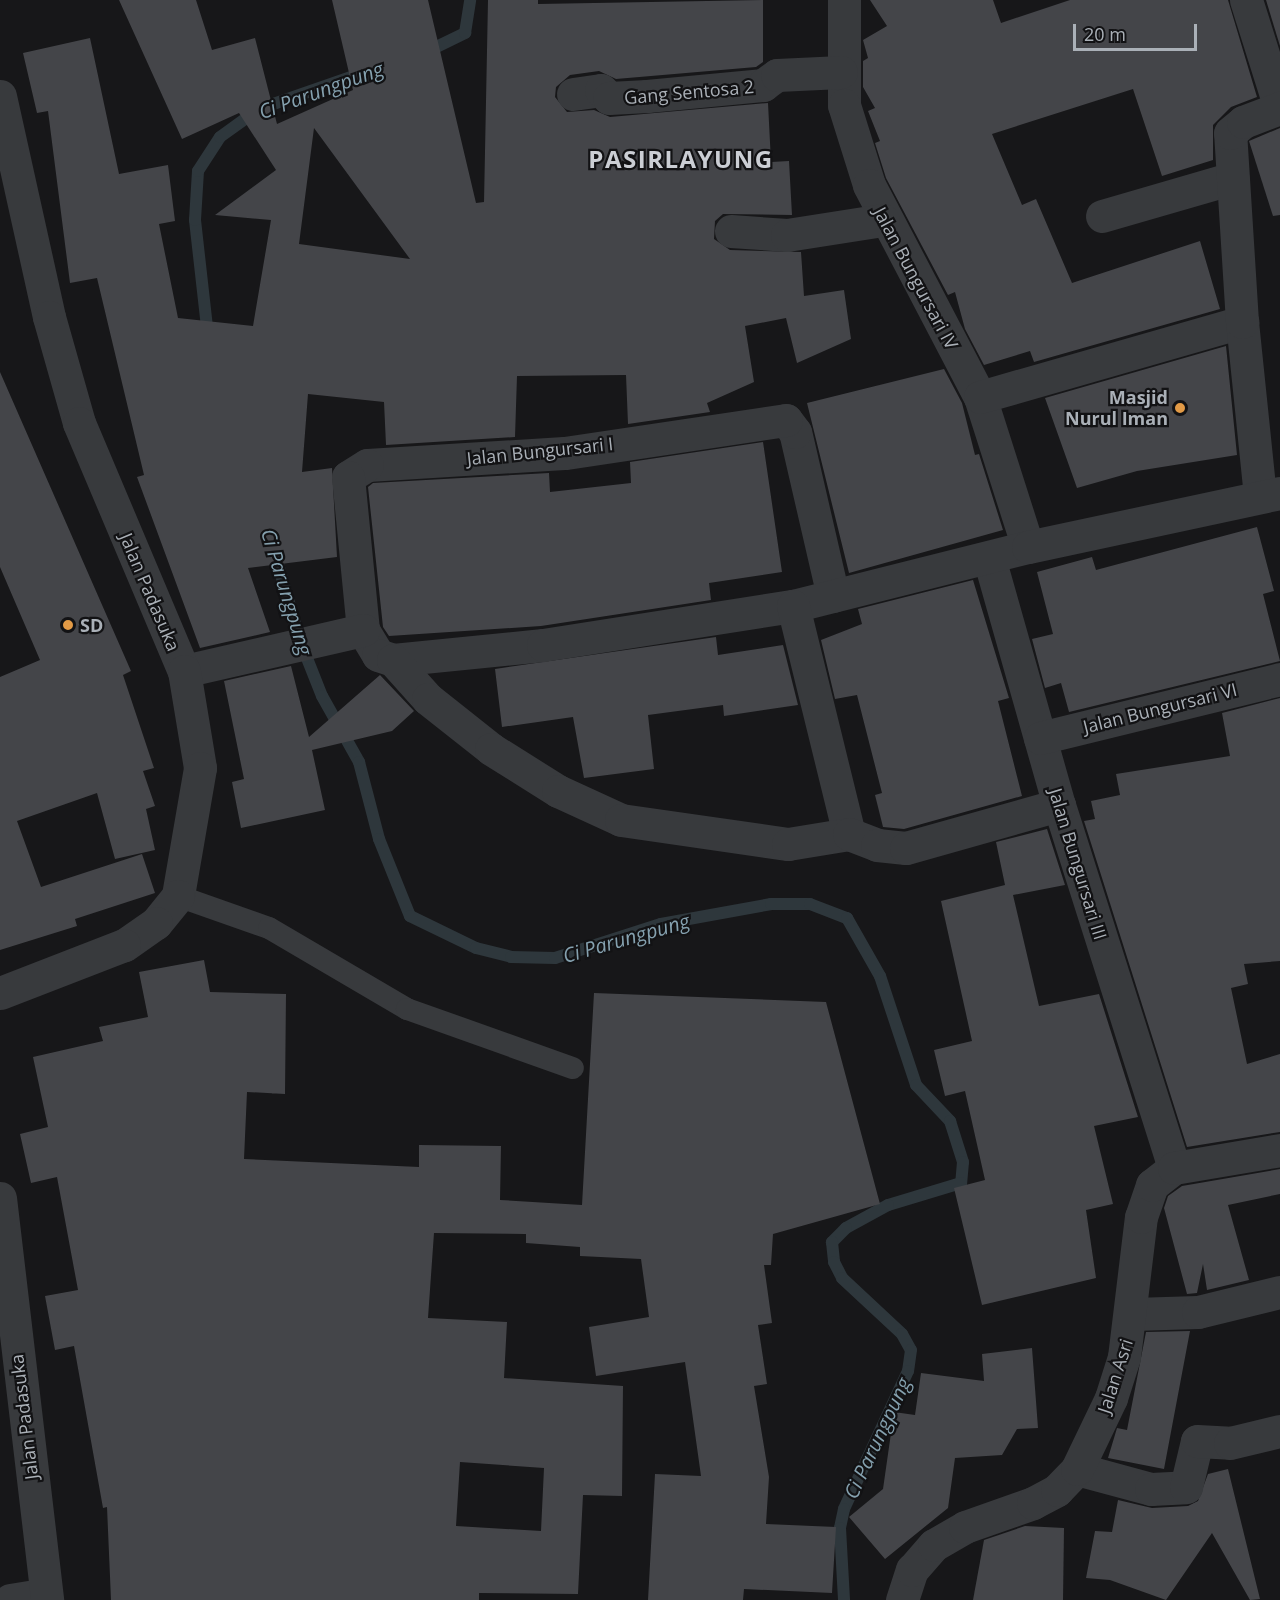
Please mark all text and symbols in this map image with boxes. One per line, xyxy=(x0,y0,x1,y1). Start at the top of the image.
scale bar xyxy=(1076,12,1200,50)
text: 20 m xyxy=(1084,22,1126,46)
water label: Ci Parungpung xyxy=(255,56,387,124)
street label: Gang Sentosa 2 xyxy=(623,76,755,108)
district label: PASIRLAYUNG xyxy=(588,145,774,173)
street label: Jalan Bungursari IV xyxy=(869,203,963,353)
place label: Masjid Nurul Iman xyxy=(1065,387,1168,430)
marker: Masjid Nurul Iman xyxy=(1173,401,1187,415)
street label: Jalan Bungursari I xyxy=(466,433,614,469)
water label: Ci Parungpung xyxy=(256,526,318,658)
street label: Jalan Padasuka xyxy=(115,530,185,654)
place label: SD xyxy=(80,614,103,636)
marker: SD xyxy=(61,618,75,632)
street label: Jalan Bungursari VI xyxy=(1081,678,1239,738)
street label: Jalan Bungursari III xyxy=(1045,786,1111,942)
water label: Ci Parungpung xyxy=(560,908,692,968)
street label: Jalan Asri xyxy=(1093,1336,1137,1416)
street label: Jalan Padasuka xyxy=(6,1353,42,1481)
water label: Ci Parungpung xyxy=(838,1374,916,1502)

